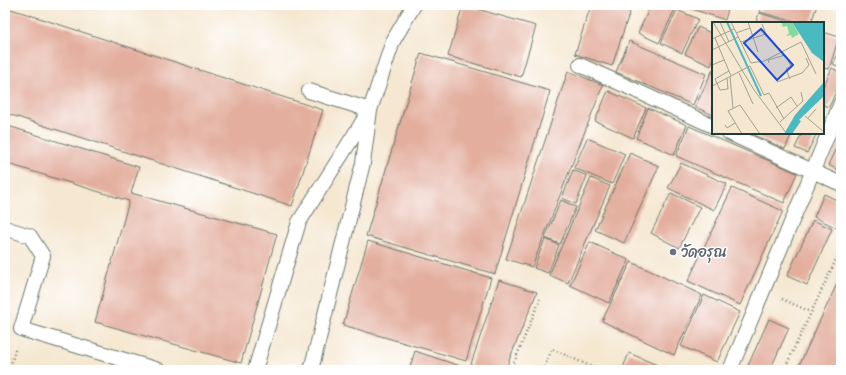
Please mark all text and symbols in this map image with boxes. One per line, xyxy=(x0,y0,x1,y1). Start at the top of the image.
inset map xyxy=(712,22,824,134)
place label: วัดอรุณ xyxy=(681,239,726,265)
marker: วัดอรุณ xyxy=(668,247,678,257)

